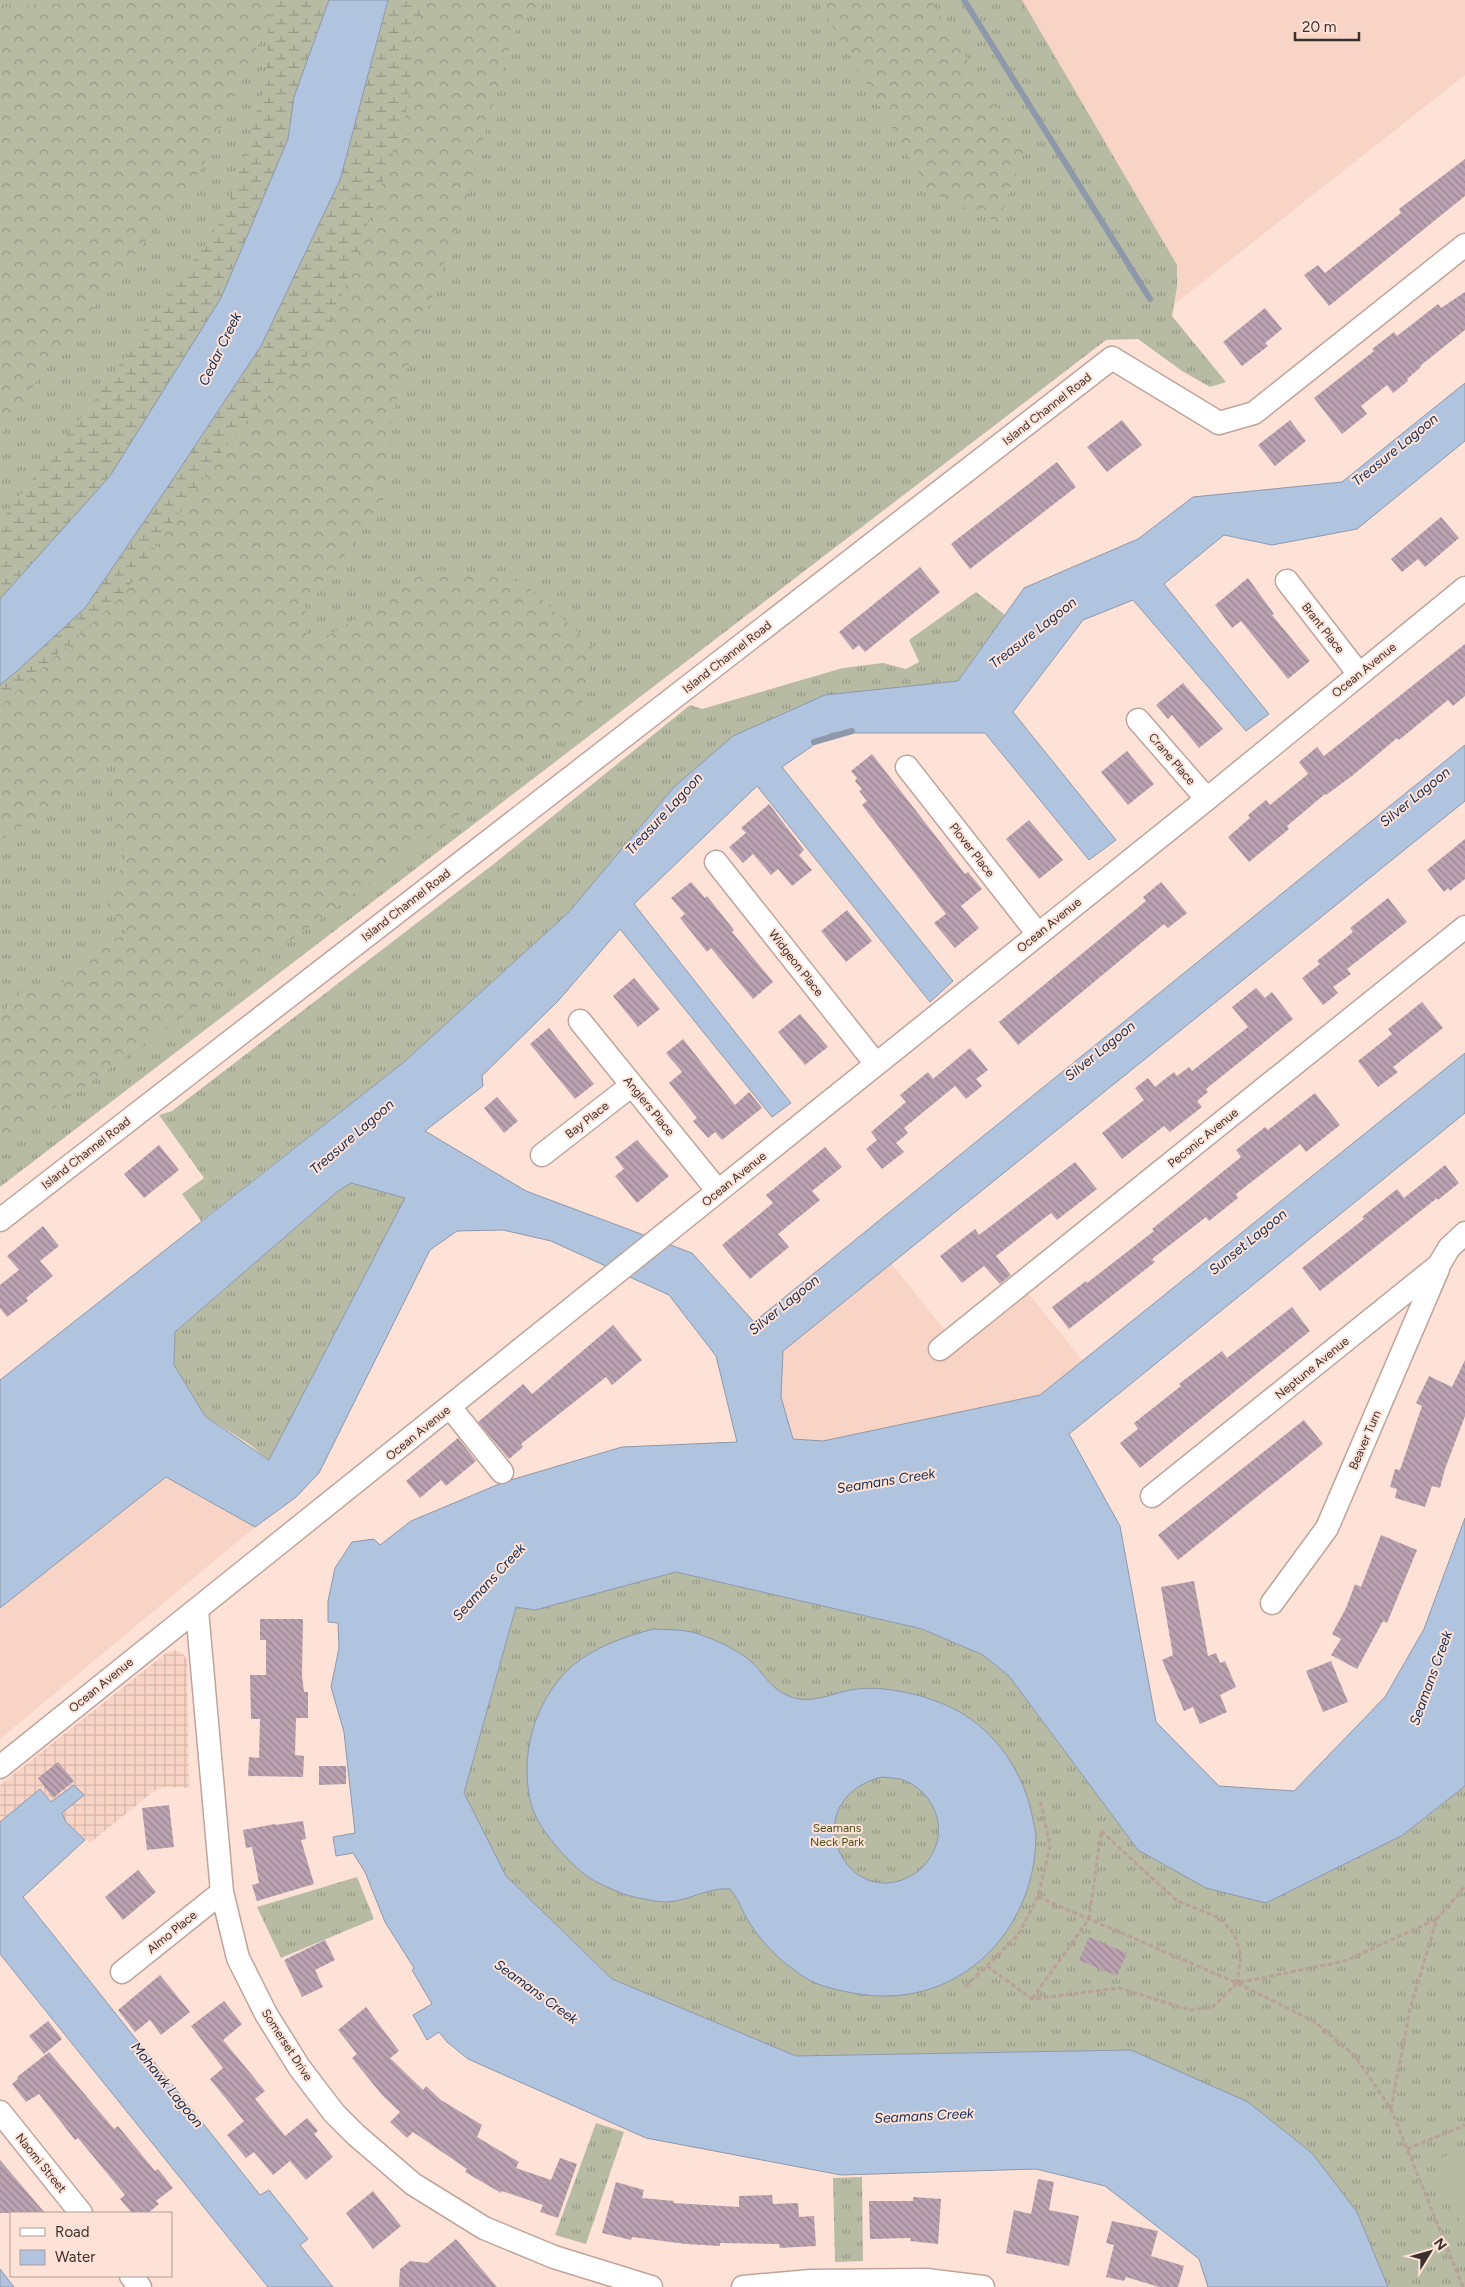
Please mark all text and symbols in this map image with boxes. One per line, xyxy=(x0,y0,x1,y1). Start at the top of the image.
scale bar xyxy=(1295,10,1359,42)
text: 20 m xyxy=(1302,18,1336,36)
water label: Cedar Creek xyxy=(195,309,246,388)
street label: Island Channel Road xyxy=(1000,370,1094,448)
water label: Treasure Lagoon xyxy=(1349,410,1442,490)
water label: Treasure Lagoon xyxy=(986,594,1080,672)
street label: Brant Place xyxy=(1299,600,1347,656)
street label: Island Channel Road xyxy=(680,618,774,696)
street label: Ocean Avenue xyxy=(1329,640,1399,700)
street label: Crane Place xyxy=(1146,730,1199,788)
water label: Silver Lagoon xyxy=(1376,763,1454,831)
water label: Treasure Lagoon xyxy=(622,769,706,858)
street label: Plover Place xyxy=(947,820,998,880)
street label: Island Channel Road xyxy=(359,866,453,944)
street label: Ocean Avenue xyxy=(1014,895,1084,955)
street label: Widgeon Place xyxy=(766,927,827,999)
water label: Silver Lagoon xyxy=(1061,1017,1139,1085)
street label: Anglers Place xyxy=(621,1073,678,1139)
water label: Treasure Lagoon xyxy=(307,1096,398,1178)
street label: Bay Place xyxy=(562,1098,612,1141)
street label: Peconic Avenue xyxy=(1165,1105,1241,1171)
street label: Island Channel Road xyxy=(39,1114,133,1192)
street label: Ocean Avenue xyxy=(699,1149,769,1209)
water label: Sunset Lagoon xyxy=(1206,1205,1290,1279)
water label: Silver Lagoon xyxy=(745,1271,823,1339)
street label: Neptune Avenue xyxy=(1272,1334,1352,1402)
street label: Ocean Avenue xyxy=(383,1403,453,1463)
street label: Beaver Turn xyxy=(1346,1408,1384,1472)
water label: Seamans Creek xyxy=(836,1465,938,1497)
water label: Seamans Creek xyxy=(449,1539,530,1624)
water label: Seamans Creek xyxy=(1406,1627,1456,1728)
street label: Ocean Avenue xyxy=(66,1655,136,1715)
park label: Seamans Neck Park xyxy=(810,1821,864,1849)
street label: Almo Place xyxy=(144,1908,200,1956)
water label: Seamans Creek xyxy=(491,1956,582,2029)
street label: Somerset Drive xyxy=(259,2007,316,2084)
water label: Mohawk Lagoon xyxy=(127,2039,207,2131)
water label: Seamans Creek xyxy=(874,2105,975,2127)
street label: Naomi Street xyxy=(13,2131,69,2196)
legend xyxy=(10,2212,172,2277)
text: Road xyxy=(55,2223,90,2241)
north arrow xyxy=(1405,2227,1455,2277)
text: N xyxy=(1430,2235,1450,2254)
text: Water xyxy=(55,2248,95,2266)

